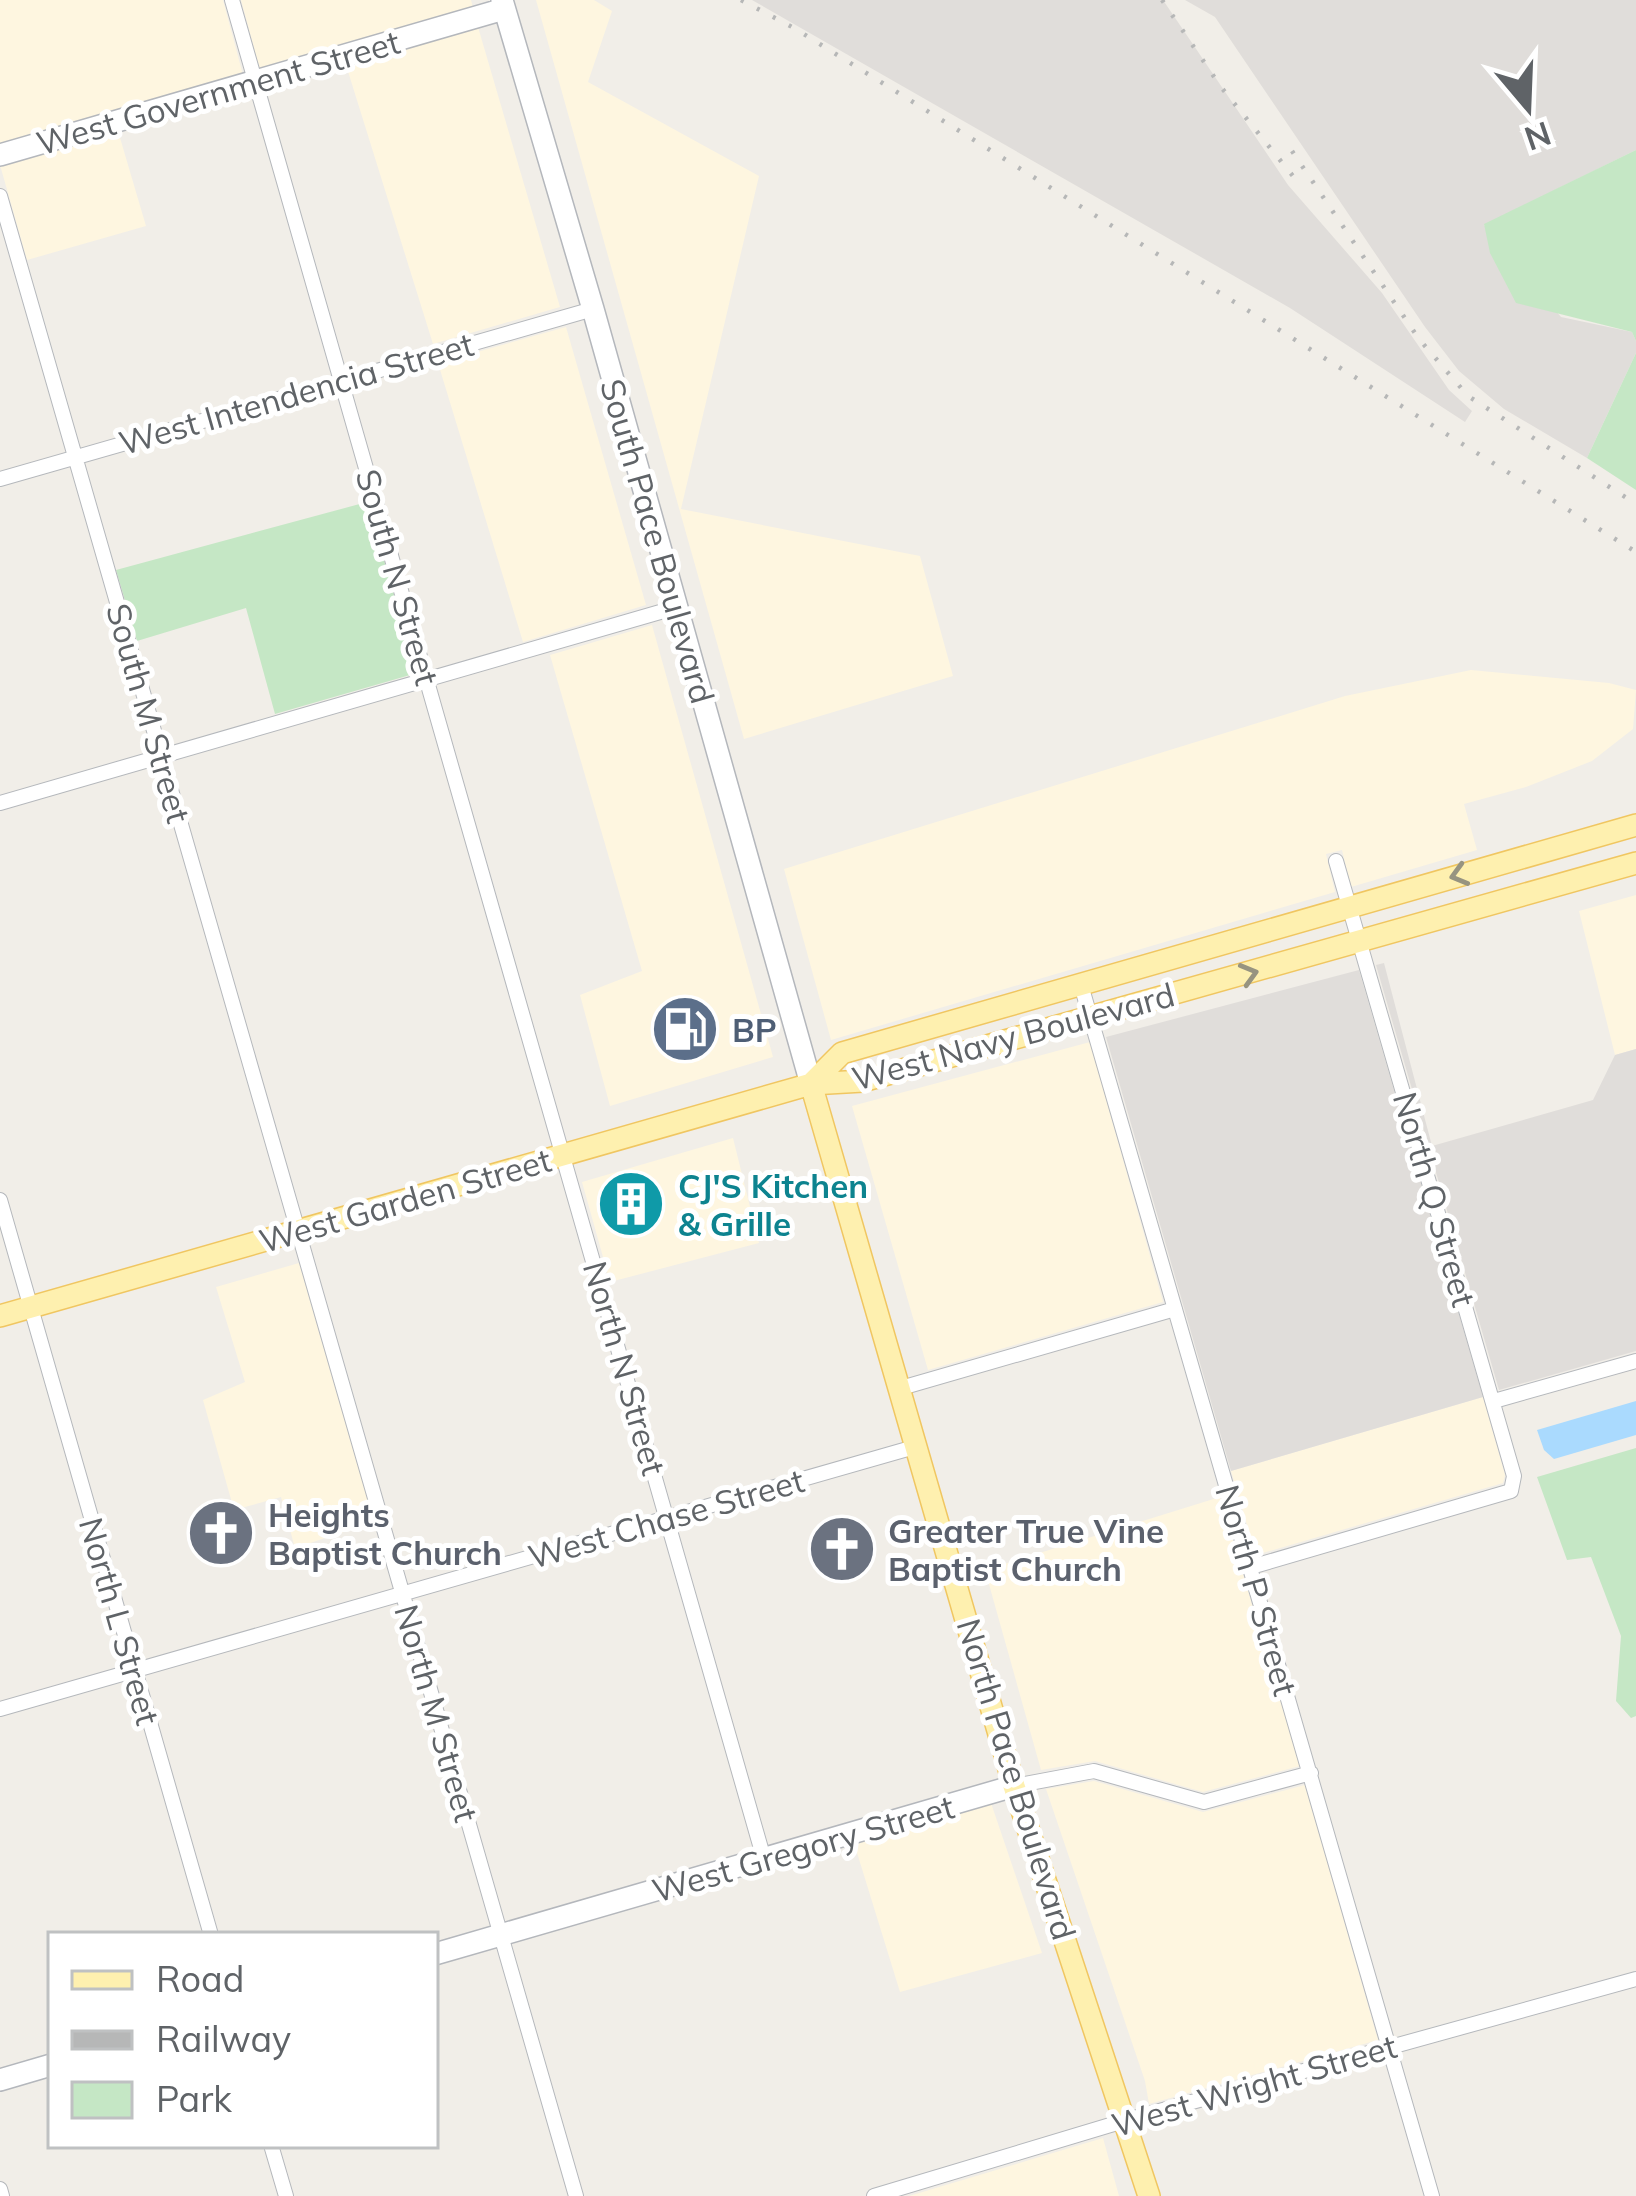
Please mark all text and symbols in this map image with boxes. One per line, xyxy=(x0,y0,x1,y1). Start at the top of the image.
street label: West Government Street xyxy=(32,20,404,164)
north arrow xyxy=(1468,48,1588,168)
text: N xyxy=(1519,113,1556,160)
street label: West Intendencia Street xyxy=(114,323,478,463)
street label: South Pace Boulevard xyxy=(592,374,724,708)
street label: South N Street xyxy=(348,464,448,690)
street label: South M Street xyxy=(98,599,200,827)
one-way arrow xyxy=(1449,861,1470,886)
one-way arrow xyxy=(1238,963,1259,988)
street label: West Navy Boulevard xyxy=(847,973,1179,1099)
fuel station icon: BP xyxy=(650,994,720,1064)
place label: BP xyxy=(732,1009,777,1050)
street label: North Q Street xyxy=(1385,1087,1485,1311)
street label: West Garden Street xyxy=(254,1139,556,1261)
place label: CJ'S Kitchen & Grille xyxy=(678,1165,868,1244)
building icon: CJ'S Kitchen & Grille xyxy=(596,1169,666,1239)
street label: North N Street xyxy=(575,1256,675,1480)
street label: West Chase Street xyxy=(523,1459,809,1577)
street label: North P Street xyxy=(1207,1480,1307,1700)
place label: Heights Baptist Church xyxy=(268,1494,502,1573)
church icon: Heights Baptist Church xyxy=(186,1498,256,1568)
place label: Greater True Vine Baptist Church xyxy=(888,1510,1164,1589)
street label: North L Street xyxy=(71,1513,169,1729)
church icon: Greater True Vine Baptist Church xyxy=(807,1514,877,1584)
street label: North M Street xyxy=(386,1600,488,1826)
street label: North Pace Boulevard xyxy=(949,1614,1085,1944)
street label: West Gregory Street xyxy=(647,1785,959,1911)
legend xyxy=(48,1932,438,2148)
text: Road xyxy=(156,1956,244,2001)
text: Railway xyxy=(156,2016,291,2061)
street label: West Wright Street xyxy=(1107,2025,1401,2145)
text: Park xyxy=(156,2076,232,2121)

